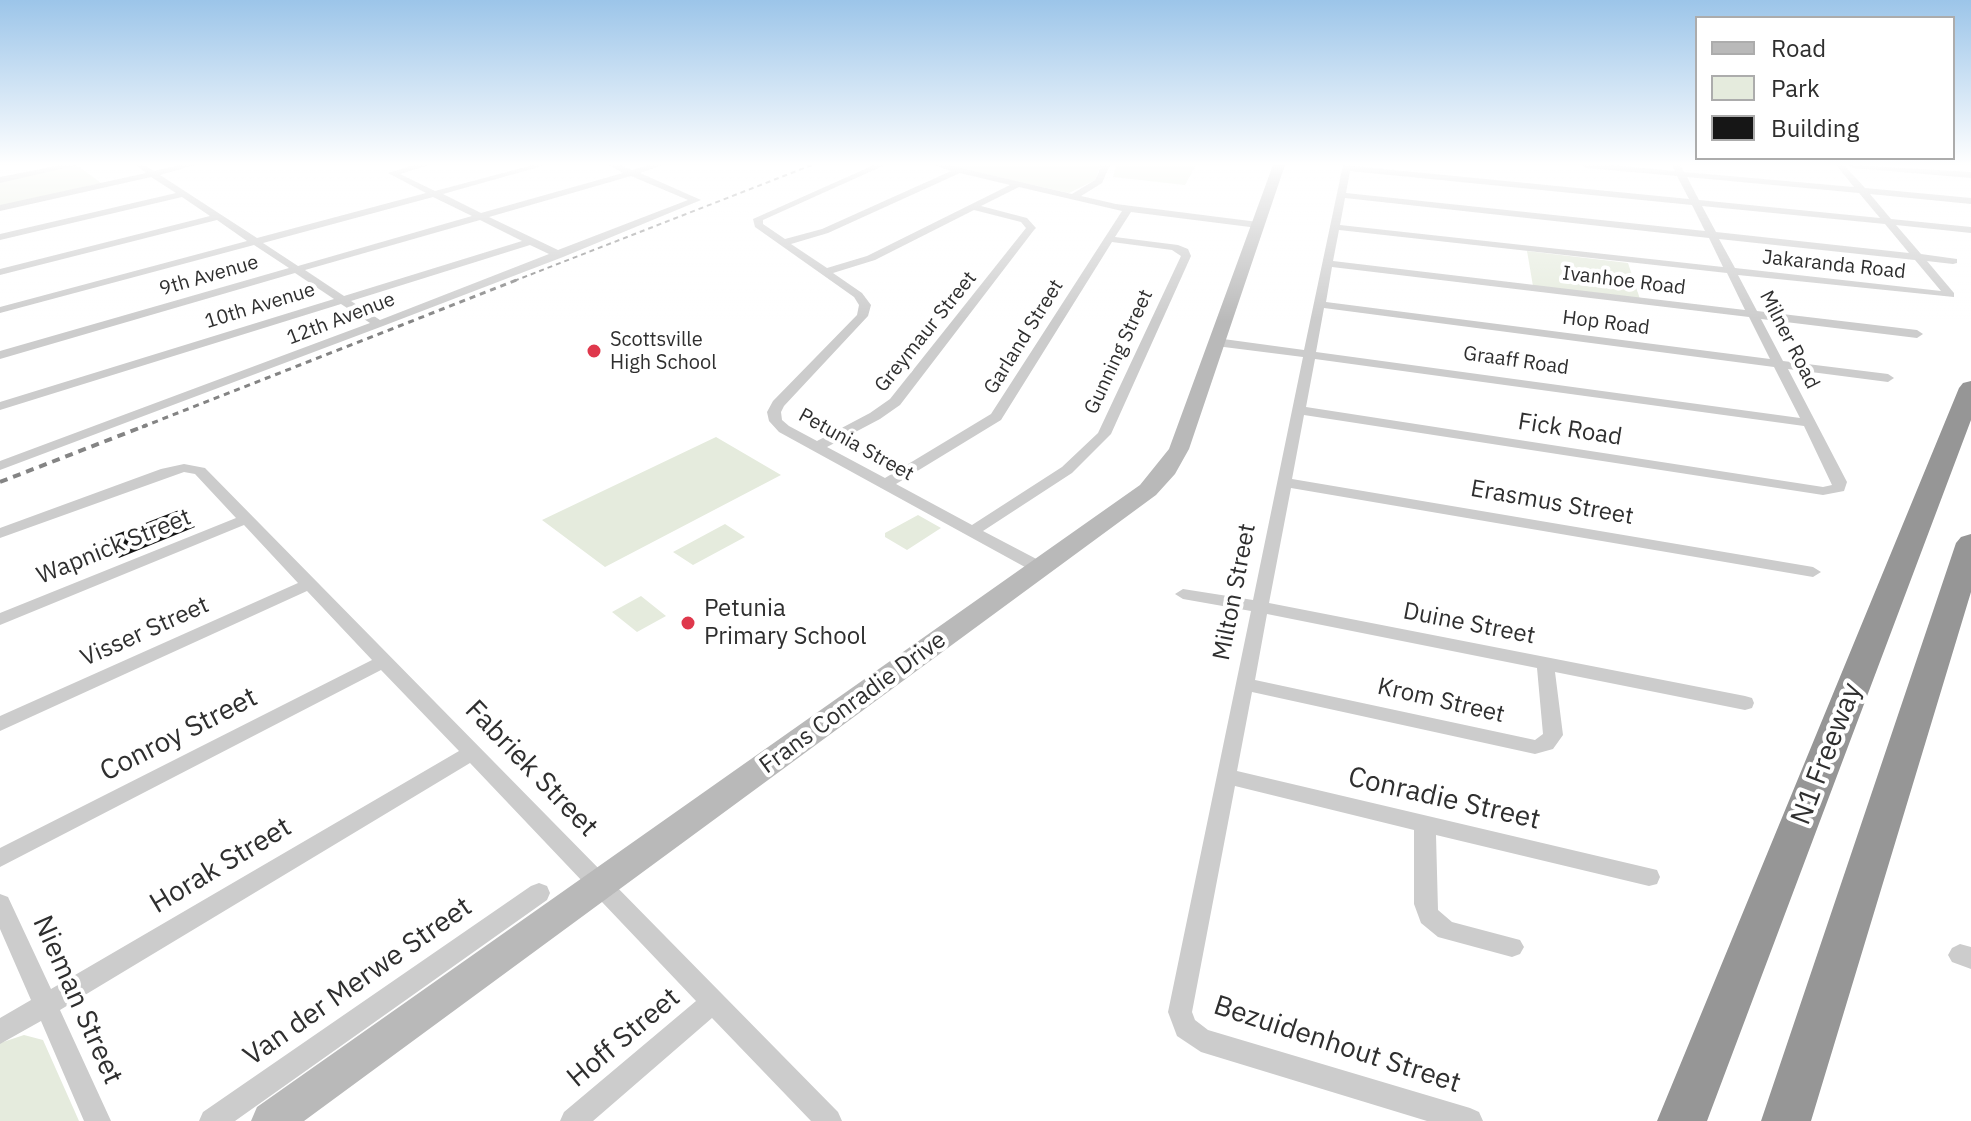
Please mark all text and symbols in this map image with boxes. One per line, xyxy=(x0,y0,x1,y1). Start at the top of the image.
legend xyxy=(1695,16,1955,160)
text: Road xyxy=(1771,32,1826,64)
text: Park xyxy=(1771,72,1820,104)
text: Building xyxy=(1771,112,1859,144)
street label: Jakaranda Road xyxy=(1761,246,1907,284)
street label: 9th Avenue xyxy=(157,250,261,302)
street label: Ivanhoe Road xyxy=(1561,262,1687,300)
street label: Greymaur Street xyxy=(870,267,982,397)
street label: Garland Street xyxy=(979,275,1069,399)
street label: 10th Avenue xyxy=(202,278,318,334)
street label: Gunning Street xyxy=(1080,286,1158,418)
street label: 12th Avenue xyxy=(284,287,398,351)
street label: Milner Road xyxy=(1754,287,1824,393)
street label: Hop Road xyxy=(1561,306,1651,340)
place label: Scottsville High School xyxy=(610,328,717,375)
marker: Scottsville High School xyxy=(585,342,603,360)
street label: Graaff Road xyxy=(1462,342,1570,380)
street label: Petunia Street xyxy=(794,404,918,486)
street label: Fick Road xyxy=(1516,408,1624,452)
street label: Erasmus Street xyxy=(1468,474,1636,532)
street label: Wapnick Street xyxy=(33,503,195,591)
street label: Milton Street xyxy=(1208,521,1262,663)
street label: Visser Street xyxy=(76,591,214,673)
place label: Petunia Primary School xyxy=(704,595,867,651)
street label: Duine Street xyxy=(1400,597,1538,651)
marker: Petunia Primary School xyxy=(679,614,697,632)
street label: Frans Conradie Drive xyxy=(754,626,952,780)
street label: Krom Street xyxy=(1375,672,1507,730)
street label: N1 Freeway xyxy=(1785,678,1869,830)
street label: Conroy Street xyxy=(95,681,263,789)
street label: Fabriek Street xyxy=(458,694,604,844)
street label: Conradie Street xyxy=(1345,761,1543,837)
street label: Horak Street xyxy=(144,811,298,921)
street label: Van der Merwe Street xyxy=(237,891,479,1073)
street label: Nieman Street xyxy=(25,911,129,1089)
street label: Hoff Street xyxy=(561,981,687,1095)
street label: Bezuidenhout Street xyxy=(1209,989,1465,1101)

